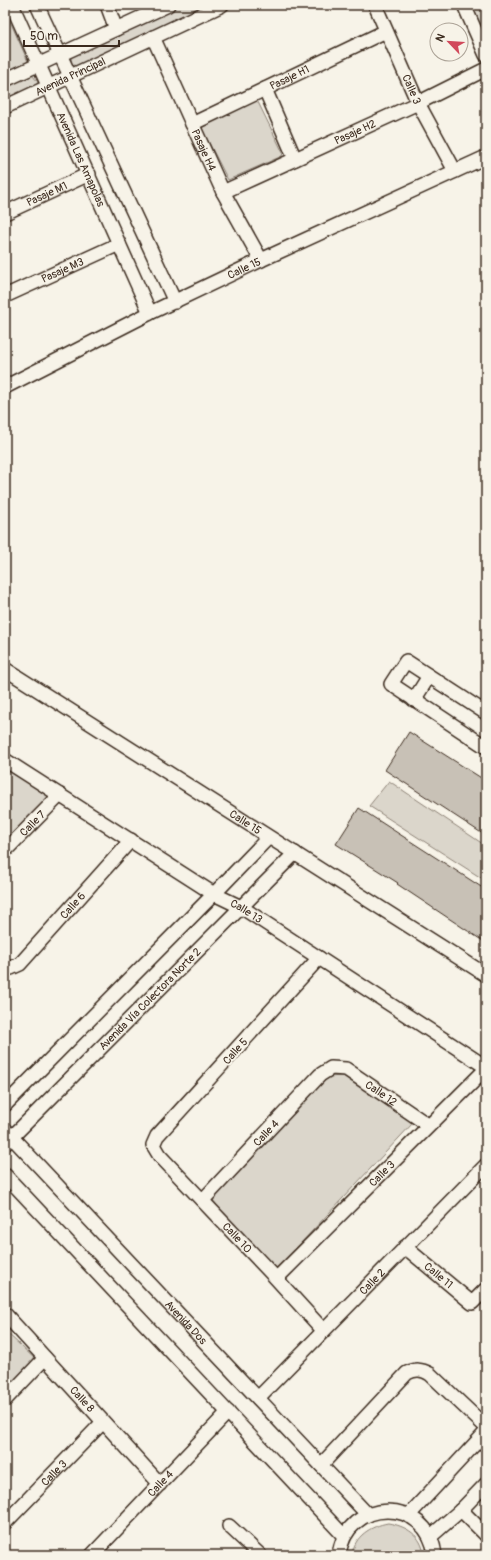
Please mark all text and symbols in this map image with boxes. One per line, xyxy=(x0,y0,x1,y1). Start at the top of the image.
scale bar xyxy=(24,22,119,48)
north arrow xyxy=(429,22,469,62)
text: 50 m xyxy=(30,29,58,44)
text: N xyxy=(433,31,448,44)
street label: Avenida Principal xyxy=(33,55,108,99)
street label: Pasaje H1 xyxy=(268,63,312,93)
street label: Calle 3 xyxy=(399,73,424,106)
street label: Avenida Las Amapolas xyxy=(54,110,107,209)
street label: Pasaje H2 xyxy=(332,117,378,147)
street label: Pasaje H4 xyxy=(188,127,219,174)
street label: Pasaje M1 xyxy=(25,179,69,209)
street label: Pasaje M3 xyxy=(39,255,86,286)
street label: Calle 15 xyxy=(226,255,263,282)
street label: Calle 15 xyxy=(227,807,264,837)
street label: Calle 7 xyxy=(17,808,48,839)
street label: Calle 6 xyxy=(58,890,88,922)
street label: Calle 13 xyxy=(228,897,265,926)
street label: Avenida Vía Colectora Norte 2 xyxy=(96,945,204,1053)
street label: Calle 5 xyxy=(220,1035,251,1067)
street label: Calle 12 xyxy=(363,1078,399,1109)
street label: Calle 4 xyxy=(251,1117,282,1149)
street label: Calle 3 xyxy=(366,1158,398,1189)
street label: Calle 10 xyxy=(220,1220,254,1256)
street label: Calle 11 xyxy=(421,1260,456,1291)
street label: Calle 2 xyxy=(357,1266,388,1298)
street label: Avenida Dos xyxy=(162,1298,210,1347)
street label: Calle 8 xyxy=(67,1384,98,1415)
street label: Calle 3 xyxy=(39,1457,70,1489)
street label: Calle 4 xyxy=(145,1467,177,1499)

